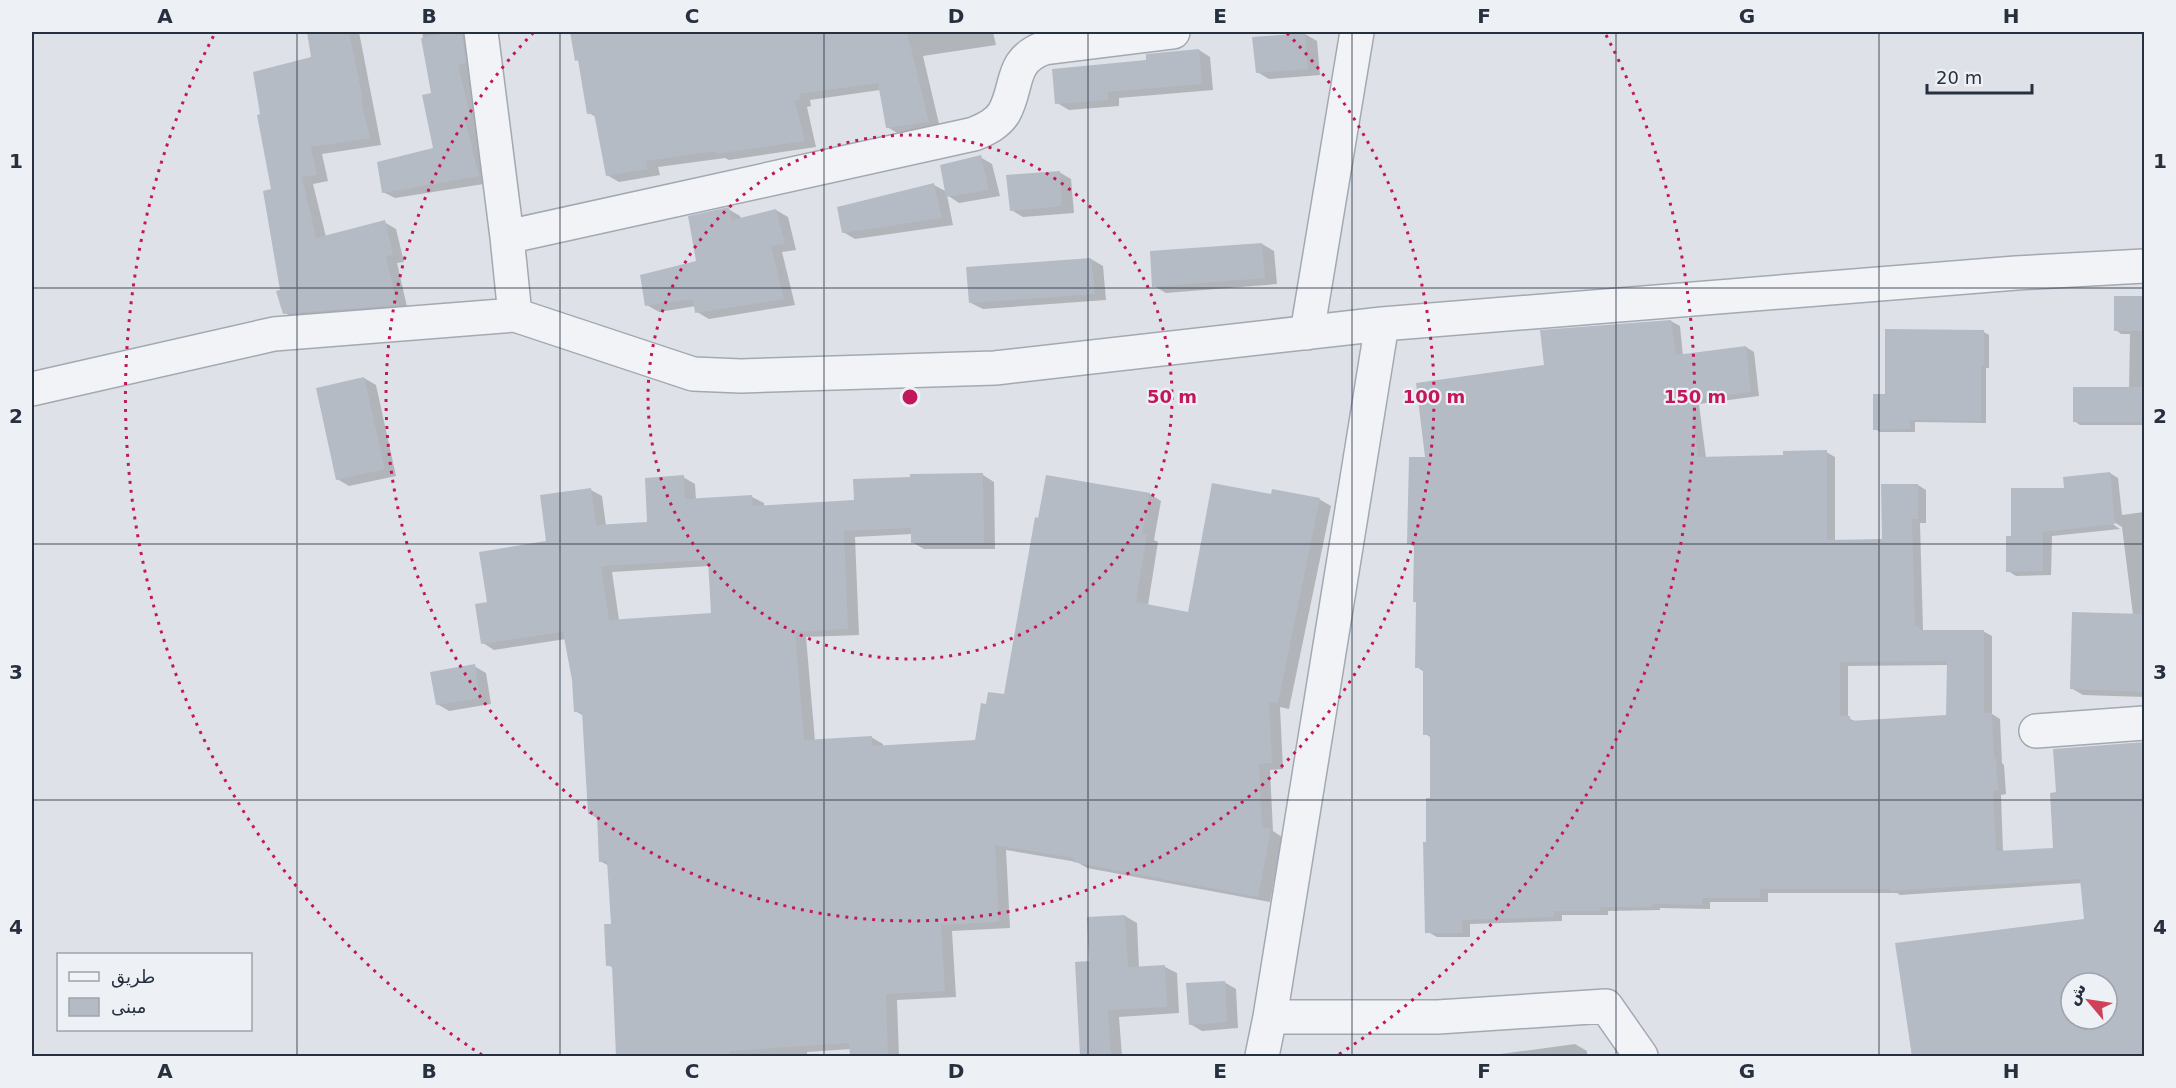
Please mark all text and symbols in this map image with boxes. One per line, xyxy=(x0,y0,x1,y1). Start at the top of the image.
text: A xyxy=(157,4,173,28)
text: B xyxy=(421,4,437,28)
text: C xyxy=(685,4,699,28)
text: D xyxy=(948,4,964,28)
text: E xyxy=(1213,4,1227,28)
text: F xyxy=(1477,4,1491,28)
text: G xyxy=(1739,4,1755,28)
text: H xyxy=(2003,4,2019,28)
scale bar xyxy=(1927,57,2032,95)
text: 20 m xyxy=(1936,67,1982,88)
text: 1 xyxy=(9,149,23,173)
text: 1 xyxy=(2153,149,2167,173)
text: 50 m xyxy=(1147,386,1197,407)
text: 100 m xyxy=(1403,386,1465,407)
text: 150 m xyxy=(1664,386,1726,407)
centre of rings xyxy=(900,387,920,407)
text: 2 xyxy=(9,404,23,428)
text: 2 xyxy=(2153,404,2167,428)
text: 3 xyxy=(9,660,23,684)
text: 3 xyxy=(2153,660,2167,684)
text: 4 xyxy=(9,915,23,939)
text: 4 xyxy=(2153,915,2167,939)
legend xyxy=(57,953,252,1031)
text: طريق xyxy=(111,966,155,988)
north arrow xyxy=(2059,971,2119,1031)
text: ش xyxy=(2063,980,2090,1008)
text: مبنى xyxy=(111,996,147,1017)
text: A xyxy=(157,1059,173,1083)
text: B xyxy=(421,1059,437,1083)
text: C xyxy=(685,1059,699,1083)
text: D xyxy=(948,1059,964,1083)
text: E xyxy=(1213,1059,1227,1083)
text: F xyxy=(1477,1059,1491,1083)
text: G xyxy=(1739,1059,1755,1083)
text: H xyxy=(2003,1059,2019,1083)

